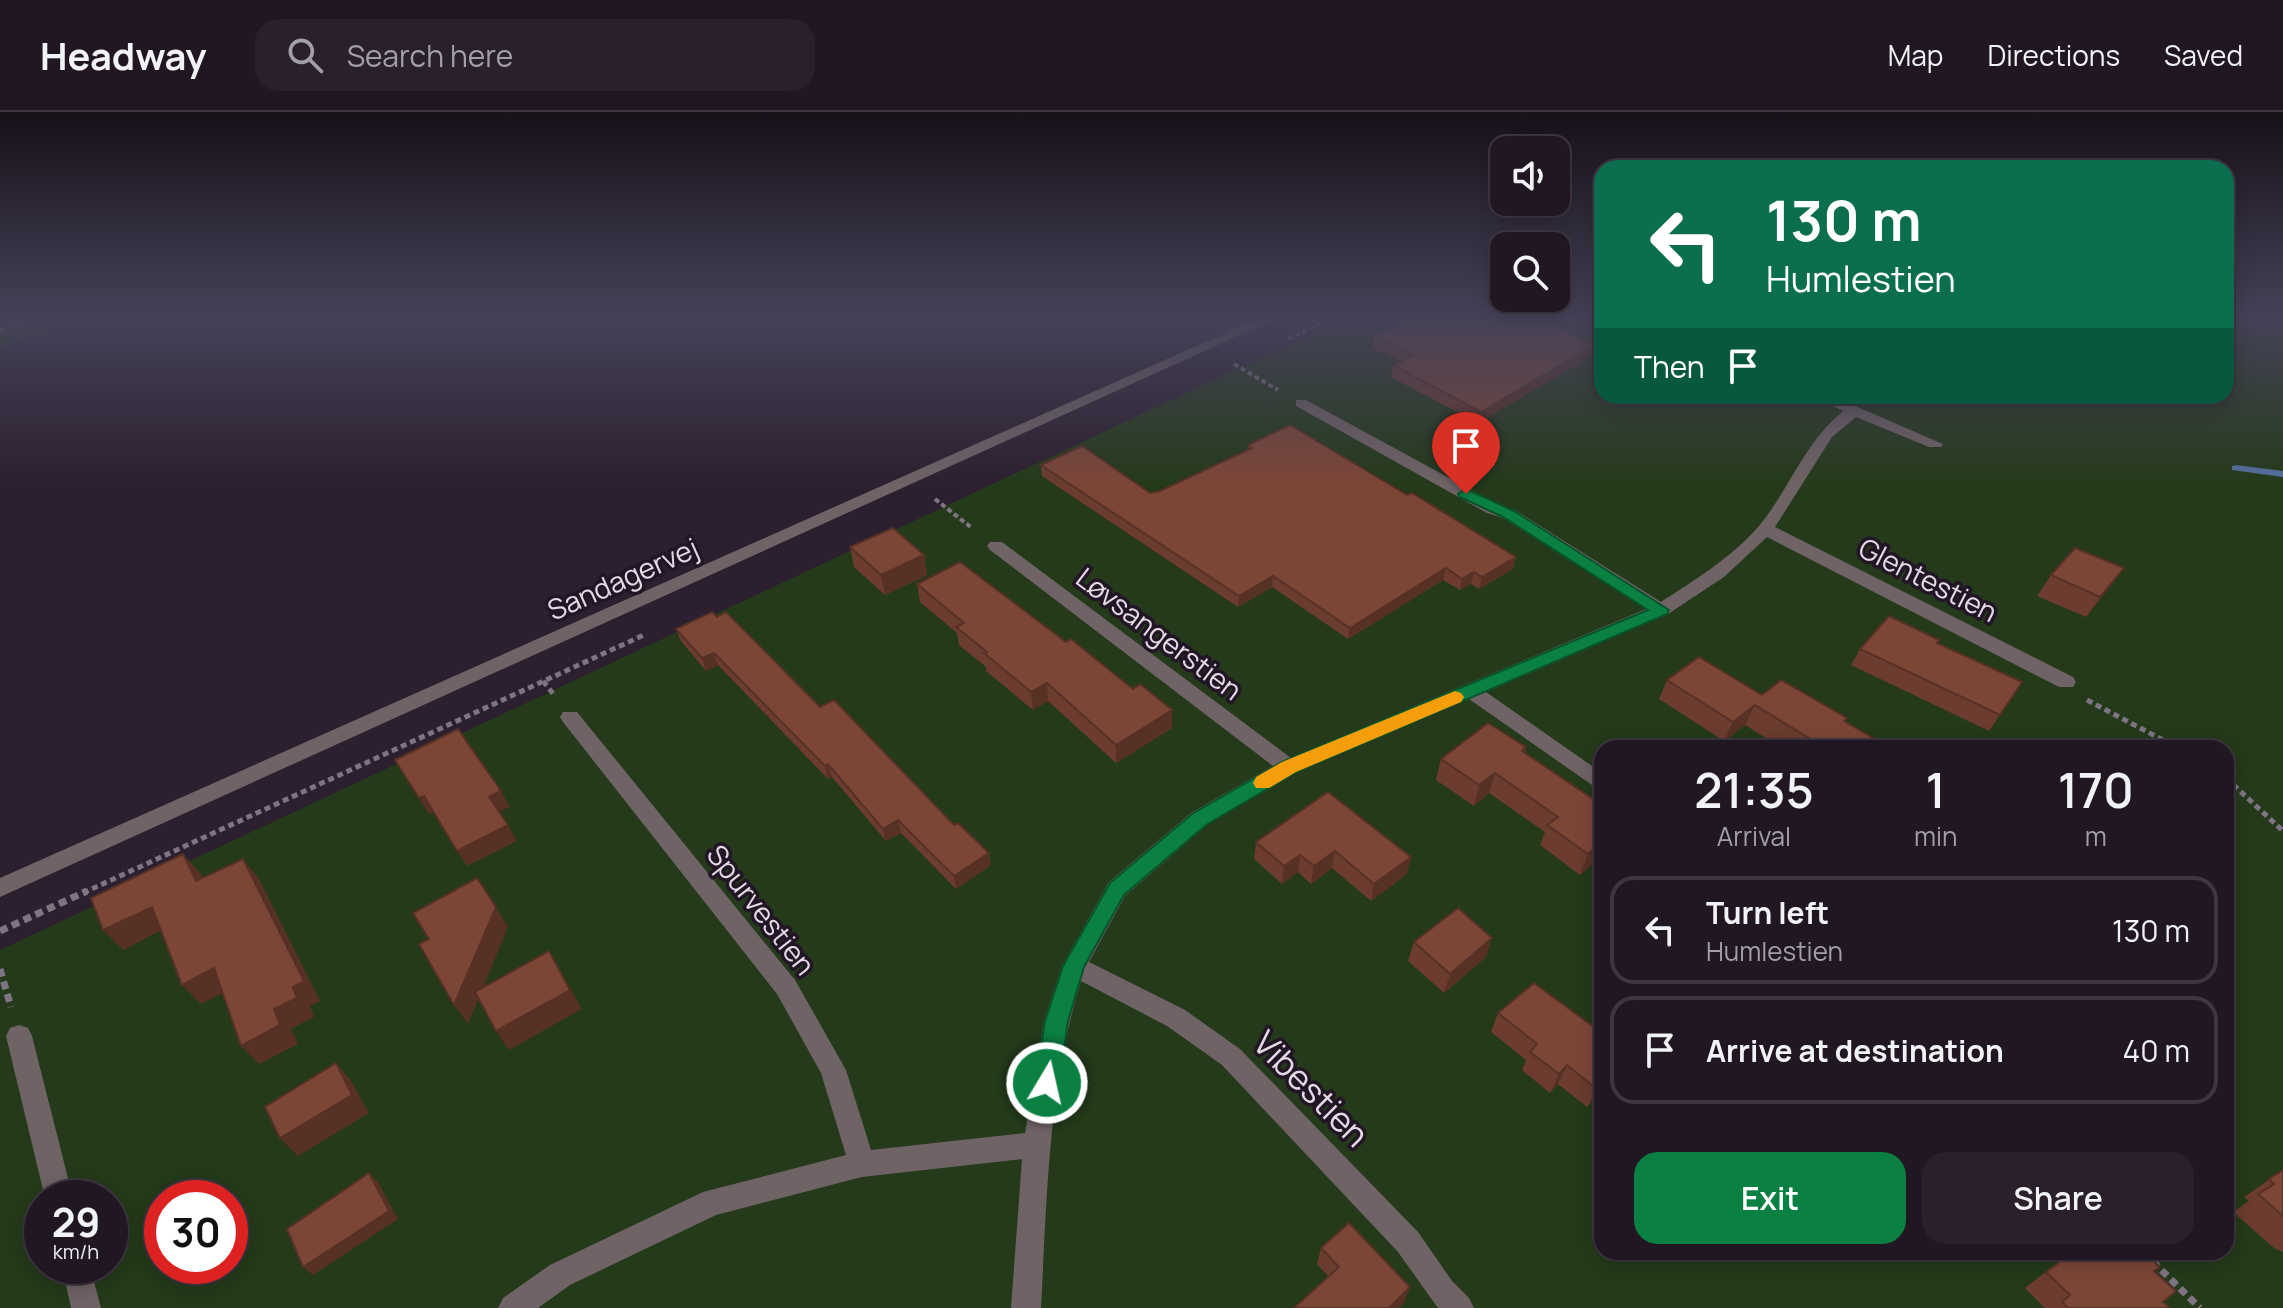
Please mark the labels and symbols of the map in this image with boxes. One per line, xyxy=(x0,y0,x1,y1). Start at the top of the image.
pin xyxy=(1432,412,1500,494)
street label: Sandagervej xyxy=(541,528,704,628)
street label: Glentestien xyxy=(1853,528,2004,630)
street label: Løvsangerstien xyxy=(1069,558,1250,708)
street label: Spurvestien xyxy=(699,836,825,982)
street label: Vibestien xyxy=(1244,1020,1380,1156)
position arrow xyxy=(1005,1041,1089,1125)
speed limit sign: 30 xyxy=(144,1180,248,1284)

